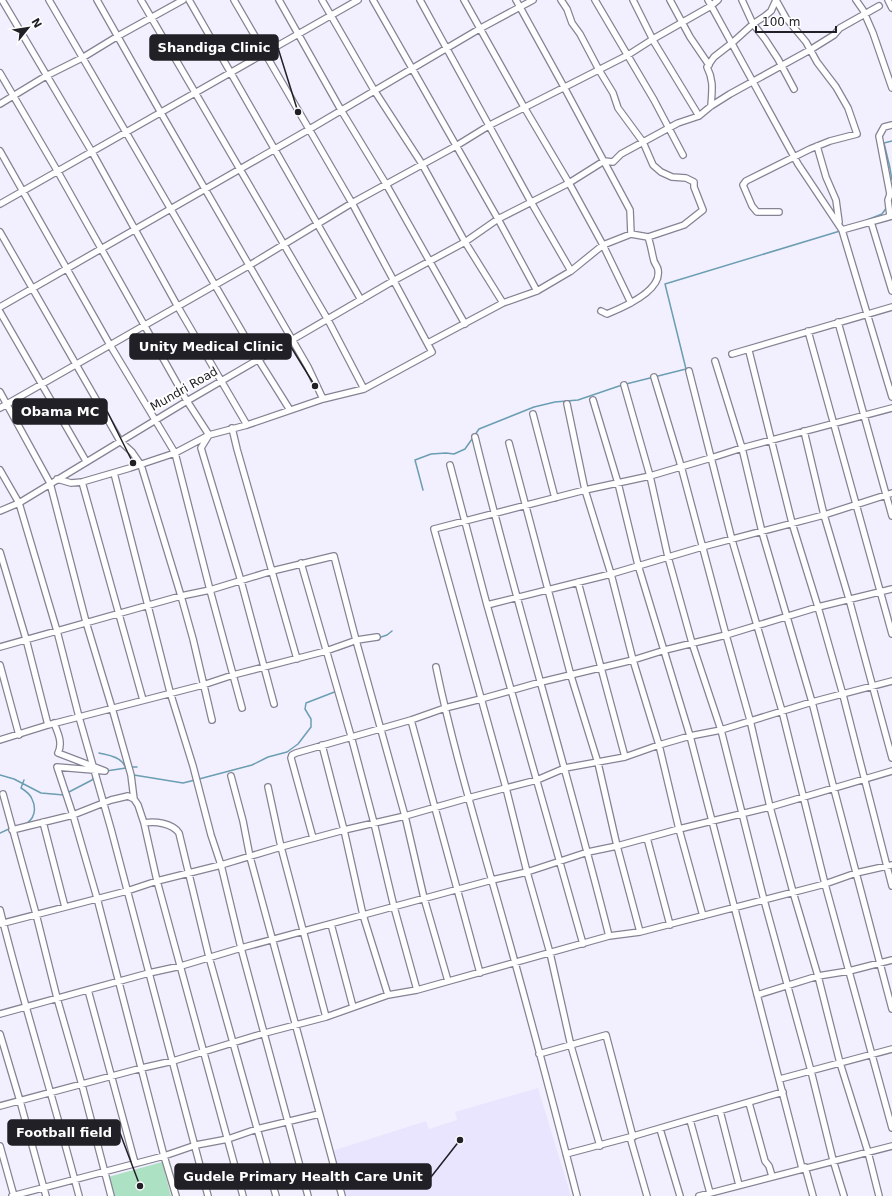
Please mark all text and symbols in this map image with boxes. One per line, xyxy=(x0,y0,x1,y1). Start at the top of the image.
north arrow xyxy=(8,8,48,48)
scale bar xyxy=(756,8,836,34)
text: 100 m xyxy=(762,15,800,29)
text: N xyxy=(28,16,44,30)
callout: Shandiga Clinic xyxy=(150,35,278,60)
text: Shandiga Clinic xyxy=(158,40,270,55)
callout: Unity Medical Clinic xyxy=(130,334,291,359)
text: Unity Medical Clinic xyxy=(139,339,283,354)
street label: Mundri Road xyxy=(148,364,220,414)
callout: Obama MC xyxy=(13,399,107,424)
text: Obama MC xyxy=(21,404,99,419)
callout: Football field xyxy=(8,1120,120,1145)
text: Football field xyxy=(16,1125,112,1140)
callout: Gudele Primary Health Care Unit xyxy=(175,1164,431,1189)
text: Gudele Primary Health Care Unit xyxy=(183,1169,423,1184)

